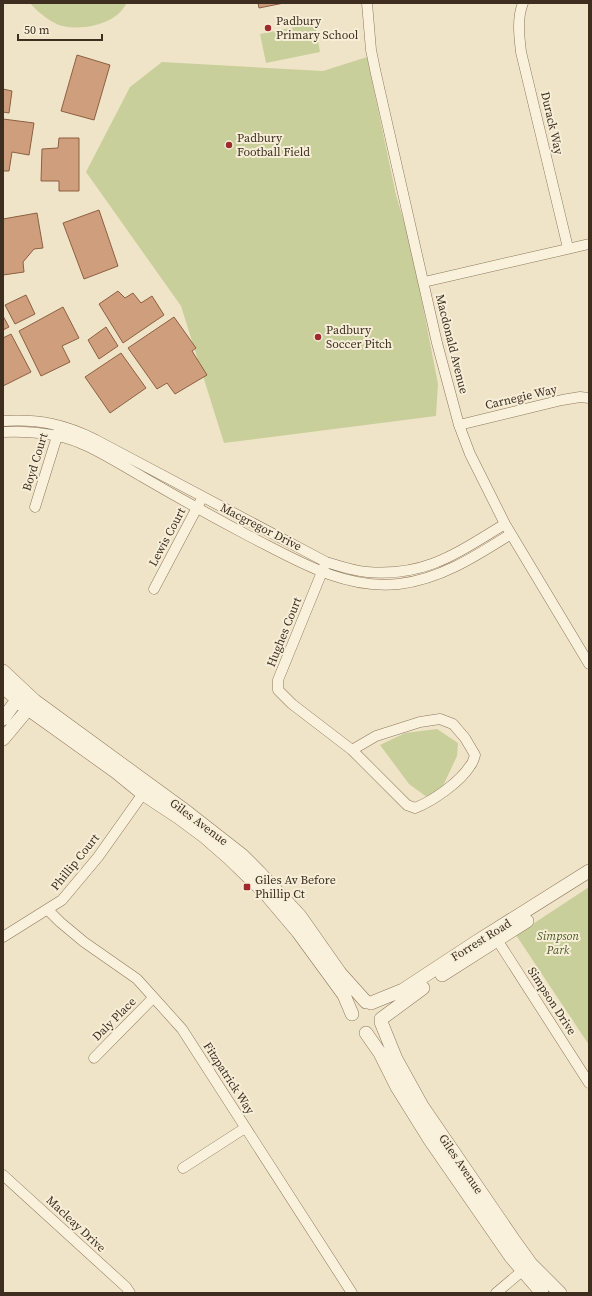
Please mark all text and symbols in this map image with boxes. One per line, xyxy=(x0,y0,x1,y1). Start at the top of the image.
place label: Padbury Primary School xyxy=(276,13,359,43)
scale bar xyxy=(18,16,102,42)
text: 50 m xyxy=(24,22,50,38)
marker: Padbury Primary School xyxy=(263,23,273,33)
street label: Durack Way xyxy=(537,90,567,157)
place label: Padbury Football Field xyxy=(237,130,310,160)
marker: Padbury Football Field xyxy=(224,140,234,150)
street label: Macdonald Avenue xyxy=(432,293,472,395)
place label: Padbury Soccer Pitch xyxy=(326,322,392,352)
marker: Padbury Soccer Pitch xyxy=(313,332,323,342)
street label: Carnegie Way xyxy=(483,381,559,413)
street label: Boyd Court xyxy=(19,431,51,493)
street label: Macgregor Drive xyxy=(218,500,304,554)
street label: Lewis Court xyxy=(145,505,189,569)
street label: Hughes Court xyxy=(263,595,305,669)
street label: Giles Avenue xyxy=(167,795,231,849)
street label: Phillip Court xyxy=(47,830,103,894)
place label: Giles Av Before Phillip Ct xyxy=(255,872,336,902)
marker: Giles Av Before Phillip Ct xyxy=(242,882,252,892)
street label: Forrest Road xyxy=(448,915,514,965)
park label: Simpson Park xyxy=(537,928,579,958)
street label: Simpson Drive xyxy=(524,964,580,1038)
street label: Daly Place xyxy=(89,994,139,1044)
street label: Fitzpatrick Way xyxy=(200,1039,259,1118)
street label: Giles Avenue xyxy=(435,1131,487,1197)
street label: Macleay Drive xyxy=(43,1192,109,1256)

